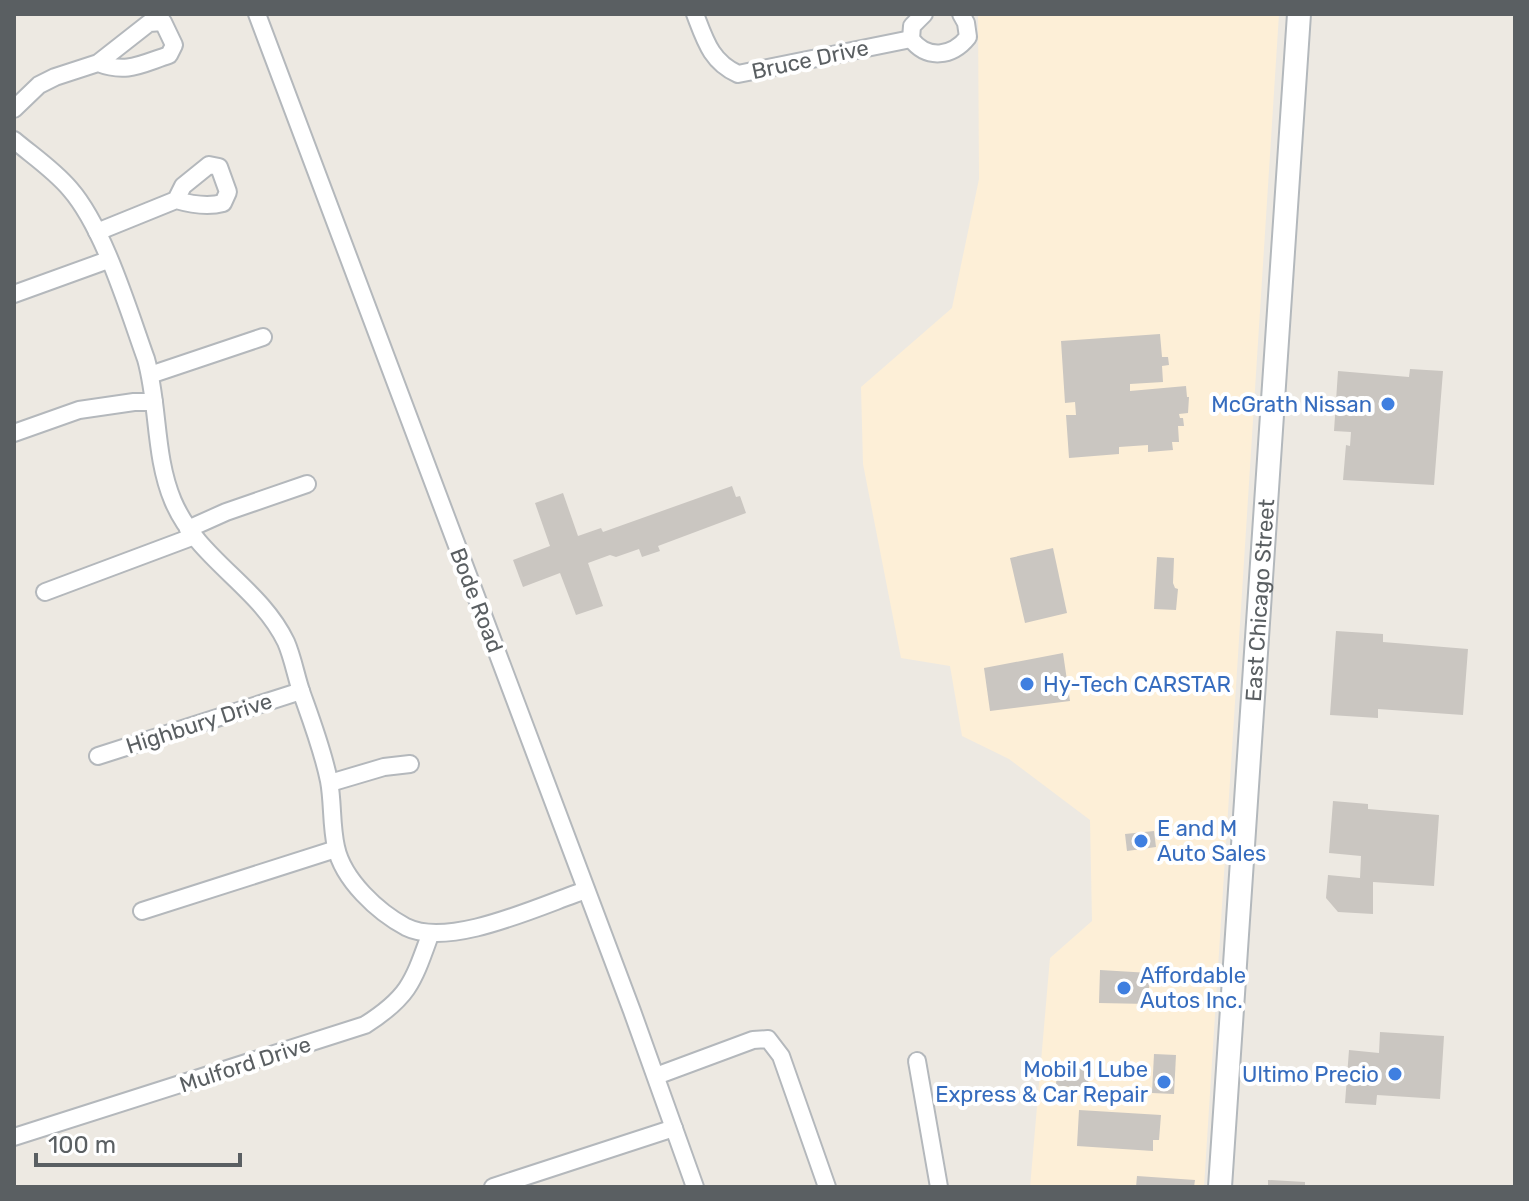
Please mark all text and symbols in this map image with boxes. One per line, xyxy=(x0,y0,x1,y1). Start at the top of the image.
street label: Bruce Drive xyxy=(749,34,871,85)
place label: McGrath Nissan xyxy=(1211,391,1372,418)
marker: McGrath Nissan xyxy=(1379,395,1397,413)
street label: East Chicago Street xyxy=(1240,498,1280,703)
street label: Bode Road xyxy=(444,544,509,656)
place label: Hy-Tech CARSTAR xyxy=(1043,671,1231,698)
marker: Hy-Tech CARSTAR xyxy=(1018,675,1036,693)
street label: Highbury Drive xyxy=(123,687,276,760)
place label: E and M Auto Sales xyxy=(1157,815,1266,867)
marker: E and M Auto Sales xyxy=(1132,832,1150,850)
place label: Affordable Autos Inc. xyxy=(1140,962,1246,1014)
marker: Affordable Autos Inc. xyxy=(1115,979,1133,997)
street label: Mulford Drive xyxy=(176,1031,314,1098)
place label: Mobil 1 Lube Express & Car Repair xyxy=(935,1056,1149,1108)
place label: Ultimo Precio xyxy=(1242,1061,1379,1088)
marker: Ultimo Precio xyxy=(1386,1065,1404,1083)
marker: Mobil 1 Lube Express & Car Repair xyxy=(1155,1073,1173,1091)
scale bar xyxy=(36,1117,240,1167)
text: 100 m xyxy=(48,1131,116,1159)

